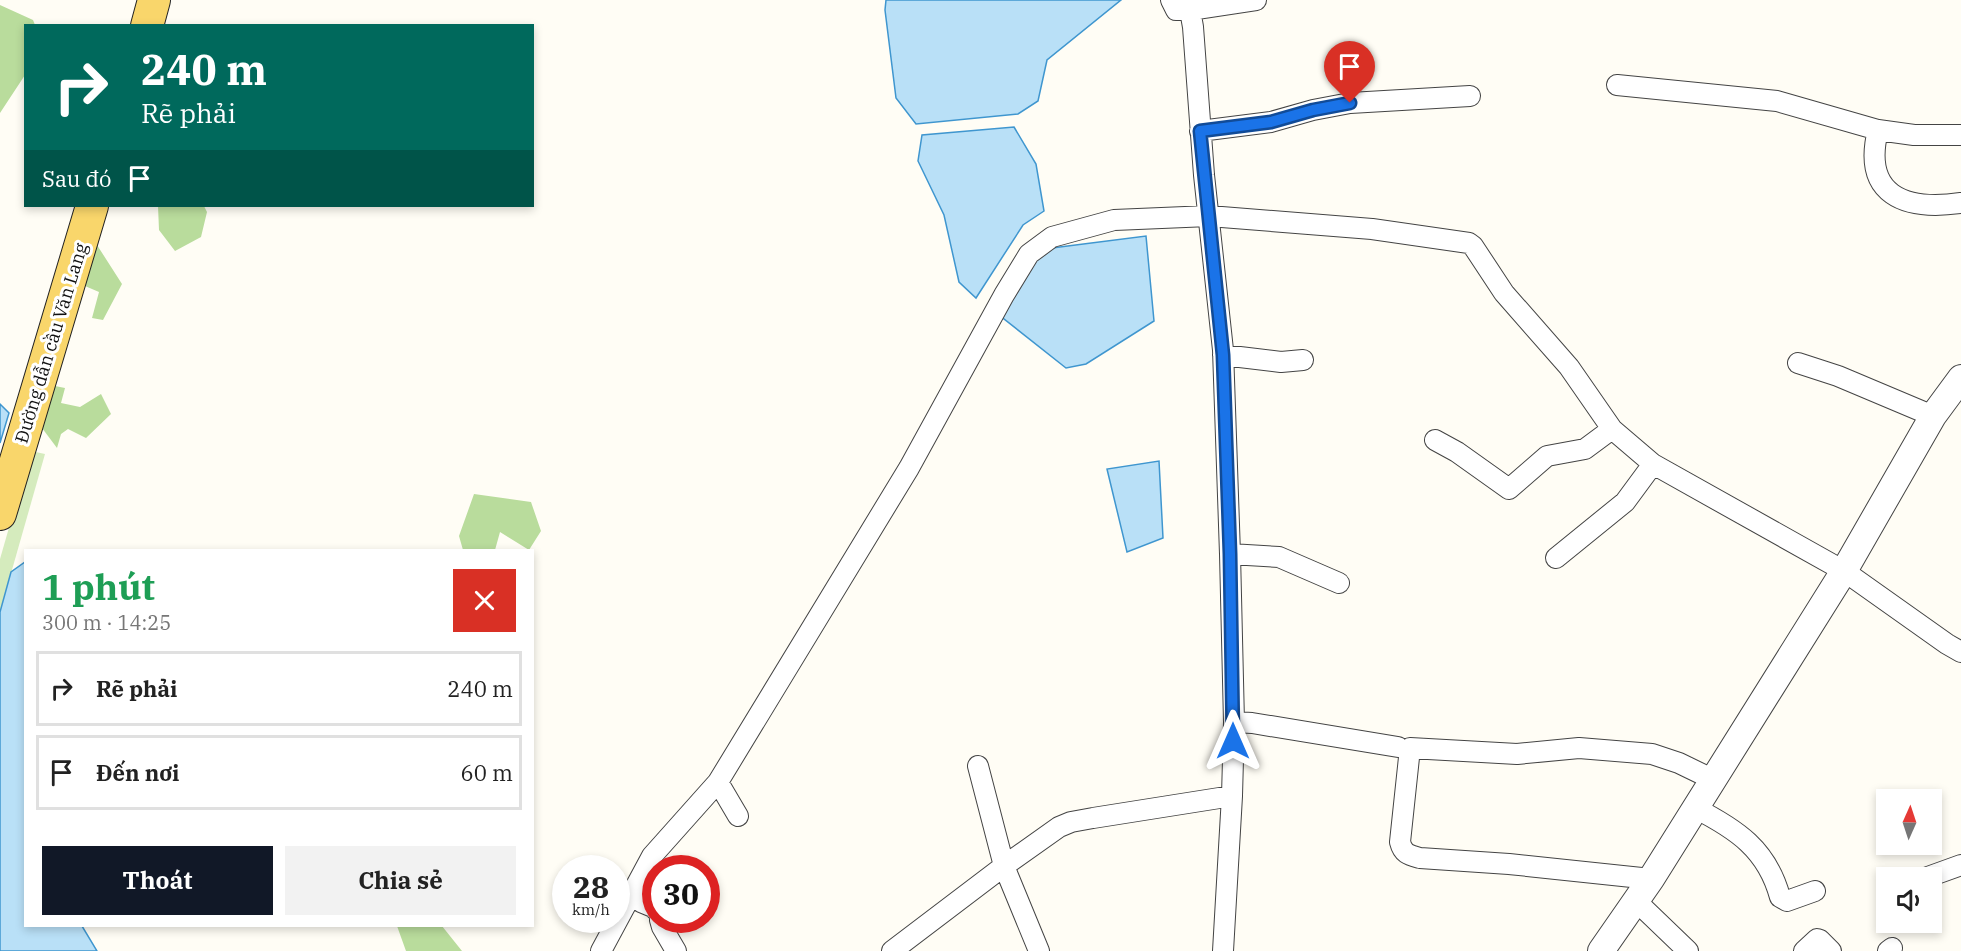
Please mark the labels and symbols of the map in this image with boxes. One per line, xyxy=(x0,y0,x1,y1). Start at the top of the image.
pin xyxy=(1324,41,1375,103)
street label: Đường dẫn cầu Văn Lang xyxy=(10,240,93,446)
position arrow xyxy=(1201,709,1265,773)
north arrow xyxy=(1876,789,1942,855)
speed limit sign: 30 xyxy=(642,855,720,933)

